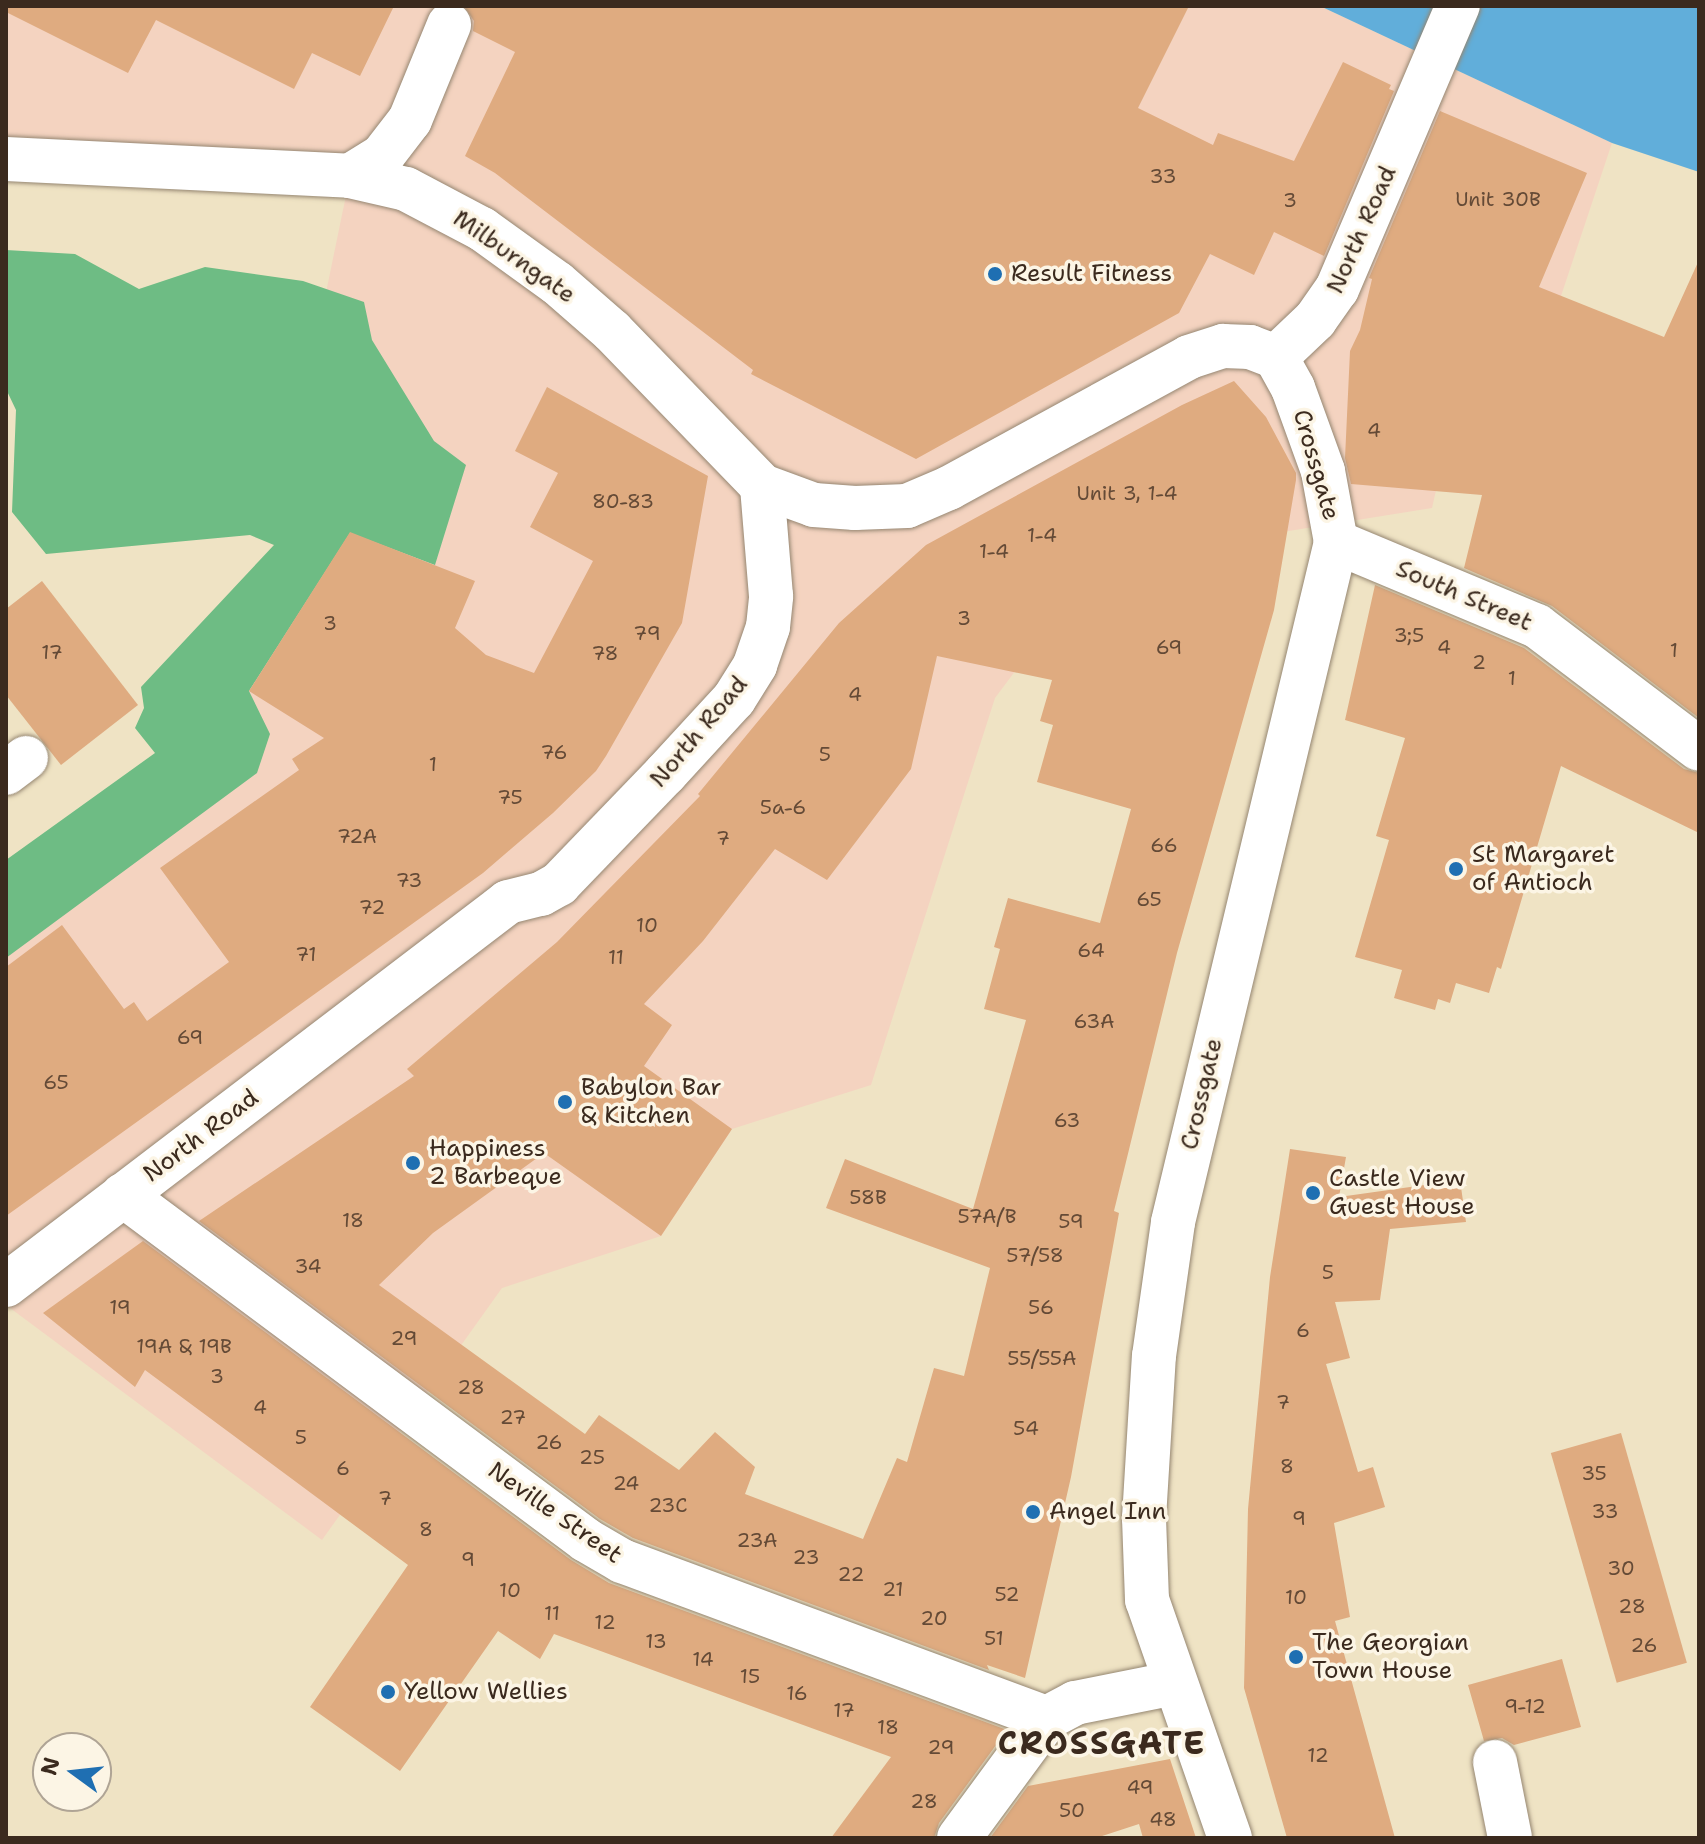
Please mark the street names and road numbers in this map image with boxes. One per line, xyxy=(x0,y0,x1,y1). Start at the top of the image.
street label: North Road xyxy=(1321,162,1403,298)
street label: Milburngate xyxy=(447,204,581,310)
street label: Crossgate xyxy=(1286,406,1346,524)
street label: South Street xyxy=(1392,554,1536,638)
street label: North Road xyxy=(644,670,754,794)
street label: Crossgate xyxy=(1175,1035,1229,1153)
street label: North Road xyxy=(138,1083,264,1189)
street label: Neville Street xyxy=(482,1456,628,1570)

